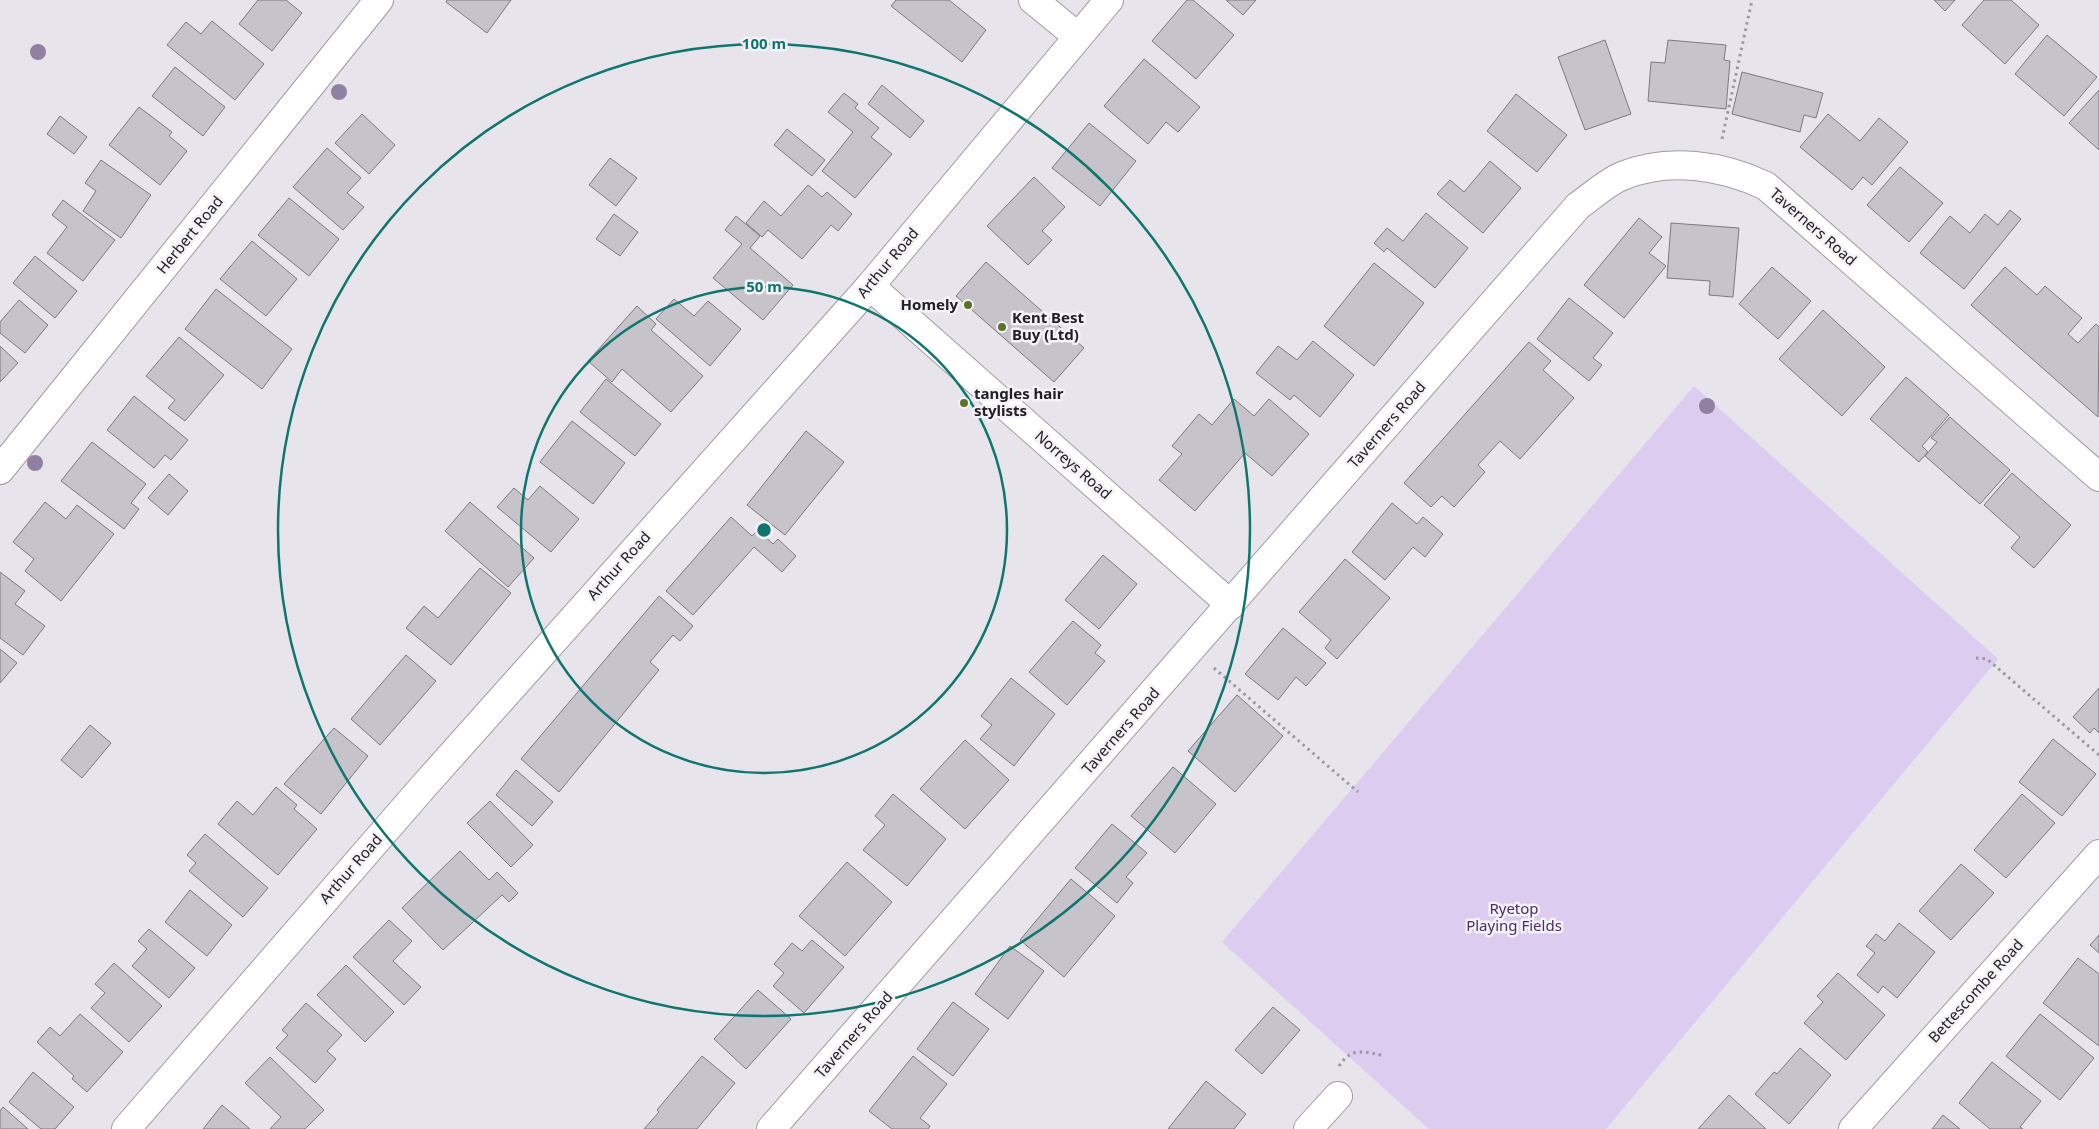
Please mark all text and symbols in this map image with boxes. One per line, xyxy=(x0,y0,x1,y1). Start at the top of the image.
text: 100 m xyxy=(742,33,786,53)
street label: Taverners Road xyxy=(1766,183,1861,270)
street label: Herbert Road xyxy=(152,191,227,278)
street label: Arthur Road xyxy=(852,223,922,302)
text: 50 m xyxy=(746,276,782,296)
place label: Homely xyxy=(901,294,958,314)
marker: Homely xyxy=(962,299,974,311)
place label: Kent Best Buy (Ltd) xyxy=(1012,307,1085,344)
marker: Kent Best Buy (Ltd) xyxy=(996,321,1008,333)
street label: Taverners Road xyxy=(1343,377,1430,472)
place label: tangles hair stylists xyxy=(974,383,1064,420)
marker: tangles hair stylists xyxy=(958,397,970,409)
street label: Norreys Road xyxy=(1031,425,1116,503)
centre of rings xyxy=(755,521,773,539)
street label: Arthur Road xyxy=(582,527,654,604)
street label: Taverners Road xyxy=(1077,683,1164,778)
street label: Arthur Road xyxy=(315,829,386,907)
park label: Ryetop Playing Fields xyxy=(1466,898,1562,935)
street label: Bettescombe Road xyxy=(1923,934,2027,1046)
street label: Taverners Road xyxy=(810,987,897,1082)

